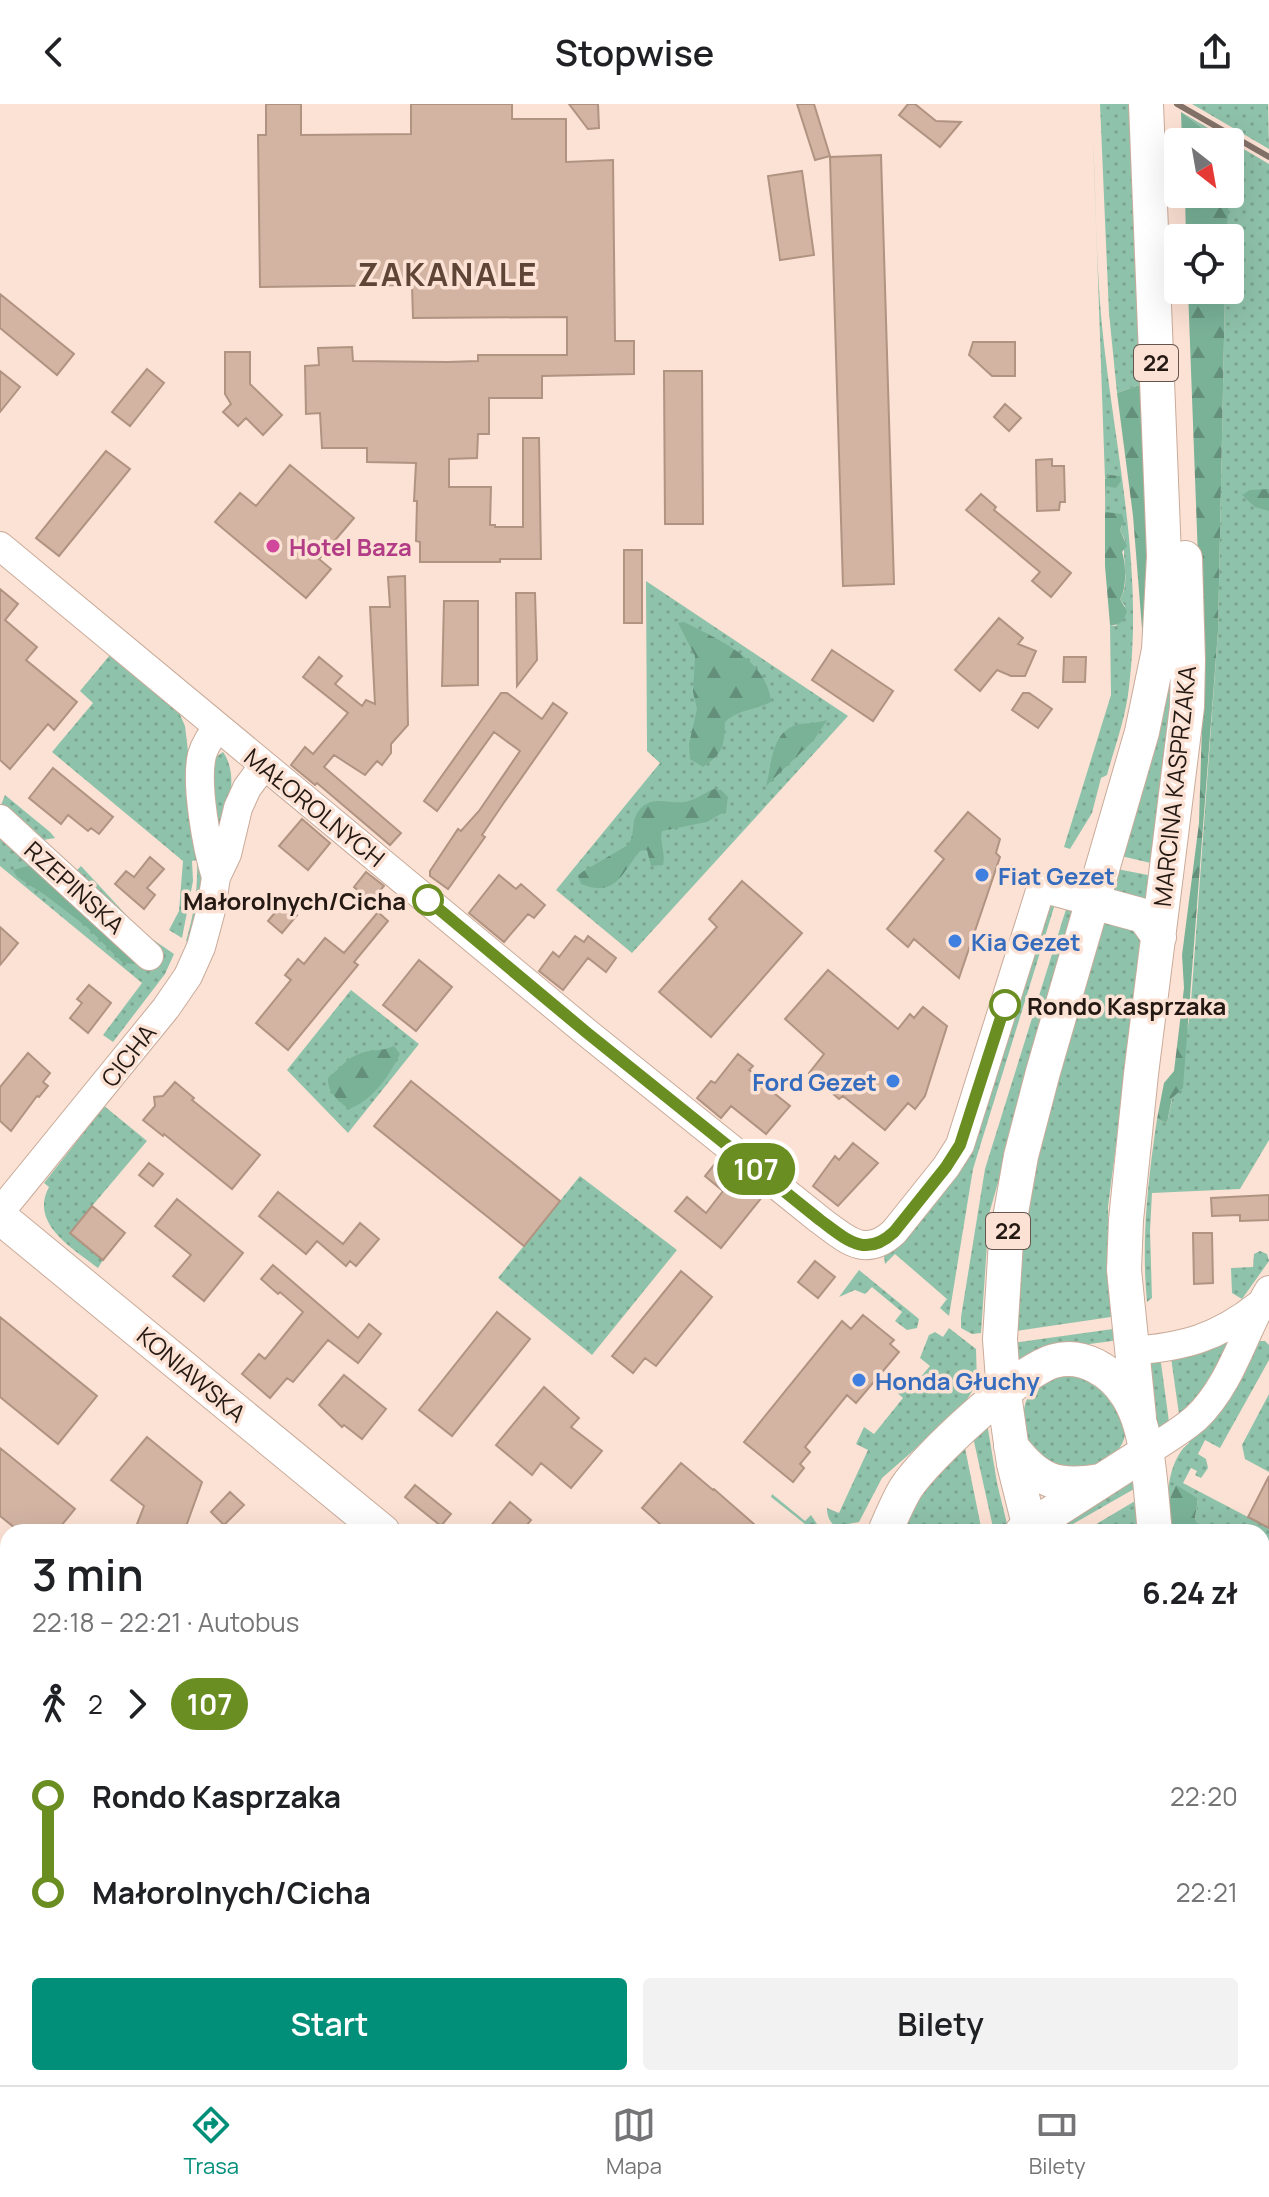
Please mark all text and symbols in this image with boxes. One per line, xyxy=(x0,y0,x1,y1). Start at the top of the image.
text: Stopwise xyxy=(555,28,714,77)
icon: back xyxy=(32,30,76,74)
icon: share xyxy=(1193,30,1237,74)
north arrow xyxy=(1164,128,1244,208)
map controls xyxy=(1164,128,1244,304)
button: locate xyxy=(1164,224,1244,304)
district label: ZAKANALE xyxy=(357,252,539,296)
road number: 22 xyxy=(1134,345,1178,381)
place label: Hotel Baza xyxy=(289,530,412,563)
marker: Hotel Baza xyxy=(264,537,282,555)
street label: MARCINA KASPRZAKA xyxy=(1145,664,1203,908)
street label: MAŁOROLNYCH xyxy=(238,740,392,874)
street label: RZEPIŃSKA xyxy=(18,833,132,941)
place label: Fiat Gezet xyxy=(998,859,1115,892)
marker: Fiat Gezet xyxy=(973,866,991,884)
place label: Małorolnych/Cicha xyxy=(183,884,406,917)
marker: Małorolnych/Cicha xyxy=(413,885,443,915)
place label: Kia Gezet xyxy=(971,925,1081,958)
marker: Kia Gezet xyxy=(946,932,964,950)
place label: Rondo Kasprzaka xyxy=(1027,989,1226,1022)
marker: Rondo Kasprzaka xyxy=(990,990,1020,1020)
street label: CICHA xyxy=(93,1017,163,1093)
place label: Ford Gezet xyxy=(752,1065,877,1098)
marker: Ford Gezet xyxy=(884,1072,902,1090)
line badge: 107 xyxy=(710,1143,802,1195)
text: 107 xyxy=(733,1150,779,1188)
road number: 22 xyxy=(986,1213,1030,1249)
street label: KONIAWSKA xyxy=(131,1319,253,1429)
place label: Honda Głuchy xyxy=(875,1364,1040,1397)
marker: Honda Głuchy xyxy=(850,1371,868,1389)
text: 3 min xyxy=(32,1544,143,1604)
text: 6.24 zł xyxy=(1142,1572,1238,1613)
text: 22:18 – 22:21 · Autobus xyxy=(32,1604,299,1640)
icon: walk xyxy=(32,1682,76,1726)
icon: forward xyxy=(115,1682,159,1726)
text: 107 xyxy=(187,1685,232,1723)
text: 2 xyxy=(88,1686,103,1722)
text: Rondo Kasprzaka xyxy=(92,1776,341,1817)
text: 22:20 xyxy=(1170,1778,1238,1814)
text: Małorolnych/Cicha xyxy=(92,1872,371,1913)
text: 22:21 xyxy=(1176,1874,1238,1910)
button: Start xyxy=(32,1978,627,2070)
button: Bilety xyxy=(643,1978,1238,2070)
tab: Trasa xyxy=(183,2103,239,2181)
tab: Mapa xyxy=(606,2103,662,2181)
tab: Bilety xyxy=(1029,2103,1086,2181)

